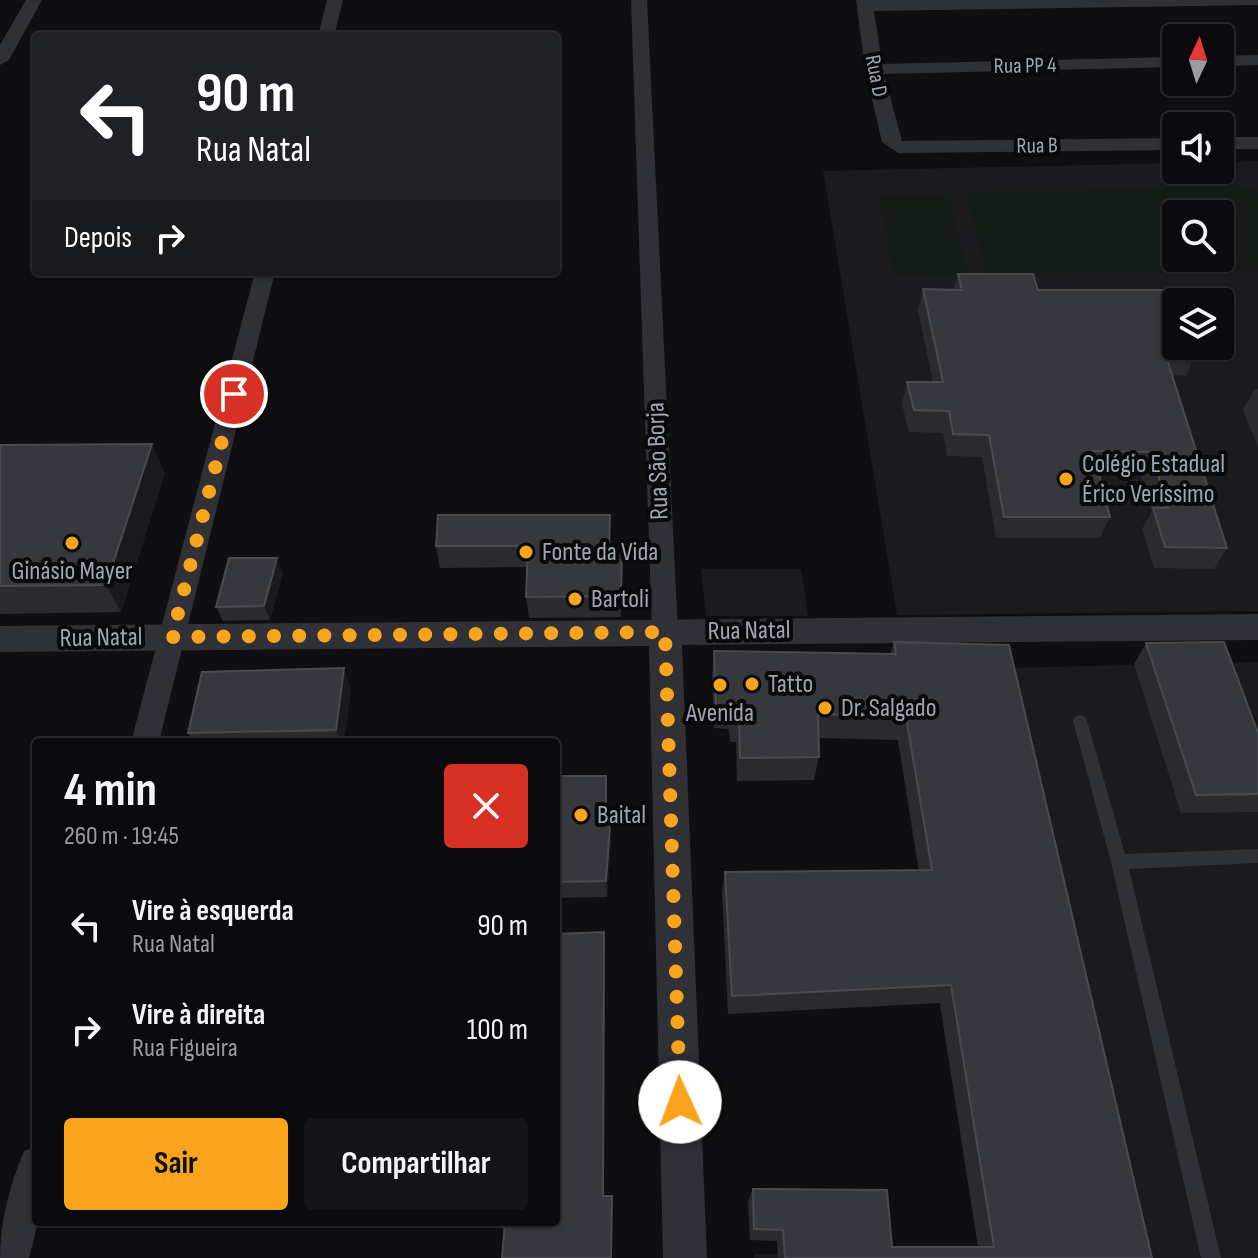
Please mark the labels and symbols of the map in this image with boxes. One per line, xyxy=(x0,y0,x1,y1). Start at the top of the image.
north arrow xyxy=(1162,24,1234,96)
street label: Rua PP 4 xyxy=(993,52,1057,80)
street label: Rua D xyxy=(859,53,893,99)
street label: Rua B xyxy=(1016,132,1058,160)
pin xyxy=(200,360,268,428)
street label: Rua São Borja xyxy=(640,402,676,520)
place label: Colégio Estadual Érico Veríssimo xyxy=(1082,449,1225,510)
marker: Colégio Estadual Érico Veríssimo xyxy=(1057,470,1075,488)
marker: Ginásio Mayer xyxy=(63,534,81,552)
place label: Fonte da Vida xyxy=(542,537,658,568)
marker: Fonte da Vida xyxy=(517,543,535,561)
place label: Ginásio Mayer xyxy=(11,556,133,587)
place label: Bartoli xyxy=(591,584,649,615)
marker: Bartoli xyxy=(566,590,584,608)
street label: Rua Natal xyxy=(707,615,791,647)
street label: Rua Natal xyxy=(59,622,143,654)
place label: Tatto xyxy=(768,669,813,700)
marker: Tatto xyxy=(743,675,761,693)
marker: Avenida xyxy=(711,676,729,694)
place label: Dr. Salgado xyxy=(841,693,936,724)
place label: Avenida xyxy=(685,698,754,729)
marker: Dr. Salgado xyxy=(816,699,834,717)
place label: Baital xyxy=(597,800,646,831)
marker: Baital xyxy=(572,806,590,824)
position arrow xyxy=(638,1060,722,1144)

